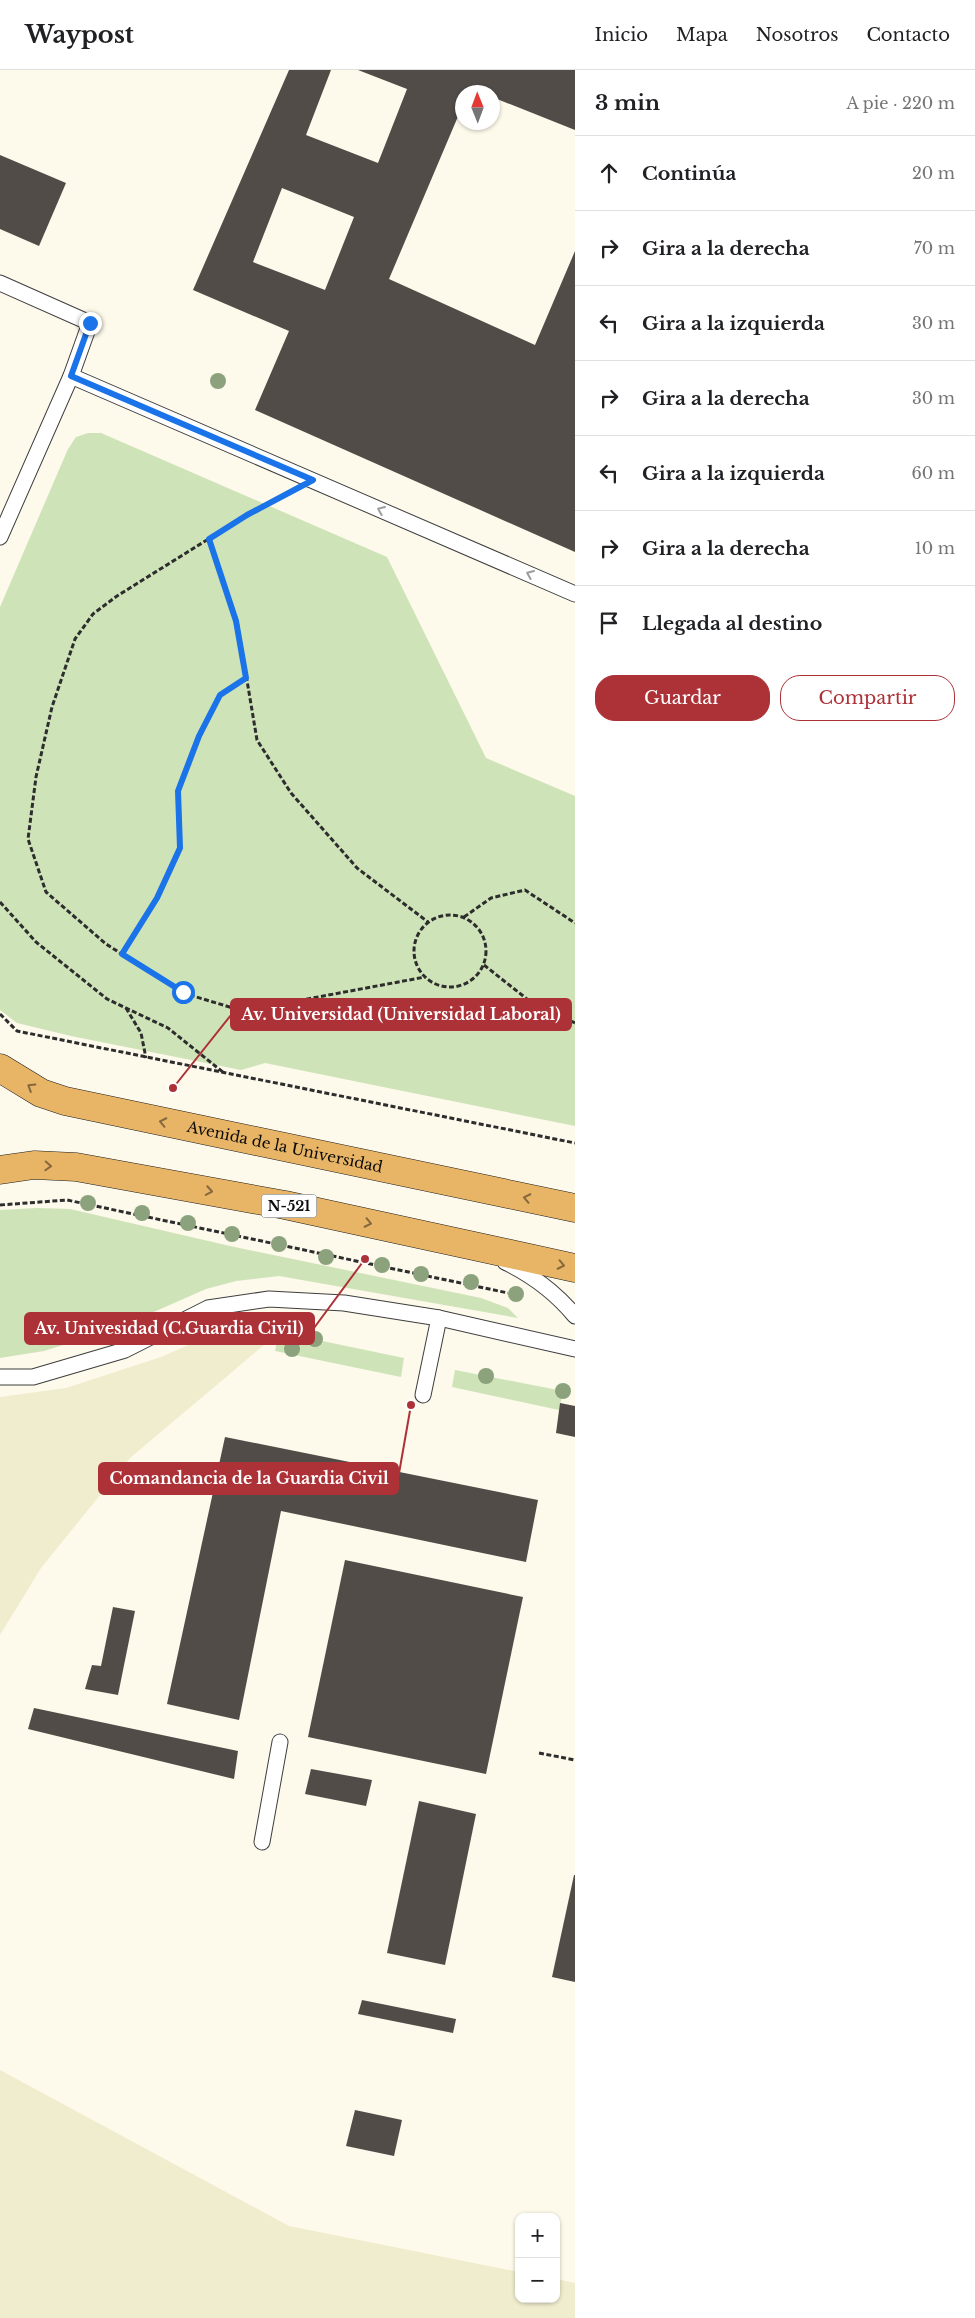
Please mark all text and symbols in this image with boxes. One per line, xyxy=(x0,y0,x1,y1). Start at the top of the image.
text: Waypost xyxy=(25,20,134,49)
text: Inicio xyxy=(594,24,648,46)
text: Mapa xyxy=(676,24,728,46)
text: Nosotros xyxy=(756,24,838,46)
text: Contacto xyxy=(866,24,950,46)
north arrow xyxy=(455,85,500,130)
text: 3 min xyxy=(595,90,660,116)
text: A pie · 220 m xyxy=(847,93,955,113)
icon: ahead xyxy=(595,159,623,187)
text: Continúa xyxy=(642,162,736,185)
text: 20 m xyxy=(912,163,955,183)
icon: right xyxy=(595,234,623,262)
text: Gira a la derecha xyxy=(642,237,810,260)
text: 70 m xyxy=(914,238,955,258)
icon: left xyxy=(595,309,623,337)
route end xyxy=(79,312,102,335)
text: Gira a la izquierda xyxy=(642,312,825,335)
text: 30 m xyxy=(912,313,955,333)
icon: right xyxy=(595,384,623,412)
text: Gira a la derecha xyxy=(642,387,810,410)
text: 30 m xyxy=(912,388,955,408)
icon: left xyxy=(595,459,623,487)
text: Gira a la izquierda xyxy=(642,462,825,485)
text: 60 m xyxy=(912,463,955,483)
one-way arrow xyxy=(377,505,386,516)
icon: right xyxy=(595,534,623,562)
text: Gira a la derecha xyxy=(642,537,810,560)
text: 10 m xyxy=(915,538,955,558)
one-way arrow xyxy=(526,570,535,581)
icon: arrive xyxy=(595,609,623,637)
text: Llegada al destino xyxy=(642,612,822,635)
button: Guardar xyxy=(595,675,770,721)
button: Compartir xyxy=(780,675,955,721)
route start xyxy=(172,981,195,1004)
callout: Av. Universidad (Universidad Laboral) xyxy=(231,999,571,1030)
text: Av. Universidad (Universidad Laboral) xyxy=(240,1004,561,1024)
one-way arrow xyxy=(28,1084,37,1094)
one-way arrow xyxy=(158,1117,167,1128)
street label: Avenida de la Universidad xyxy=(184,1117,385,1176)
one-way arrow xyxy=(45,1160,53,1171)
one-way arrow xyxy=(204,1185,213,1195)
one-way arrow xyxy=(523,1193,532,1204)
road number: N-521 xyxy=(262,1194,316,1218)
one-way arrow xyxy=(363,1217,372,1228)
one-way arrow xyxy=(556,1259,565,1270)
callout: Av. Univesidad (C.Guardia Civil) xyxy=(25,1313,314,1344)
text: Av. Univesidad (C.Guardia Civil) xyxy=(34,1318,303,1338)
callout: Comandancia de la Guardia Civil xyxy=(99,1463,398,1494)
text: Comandancia de la Guardia Civil xyxy=(109,1468,389,1488)
map controls xyxy=(515,2213,560,2303)
button: + xyxy=(515,2213,560,2258)
button: − xyxy=(515,2258,560,2303)

